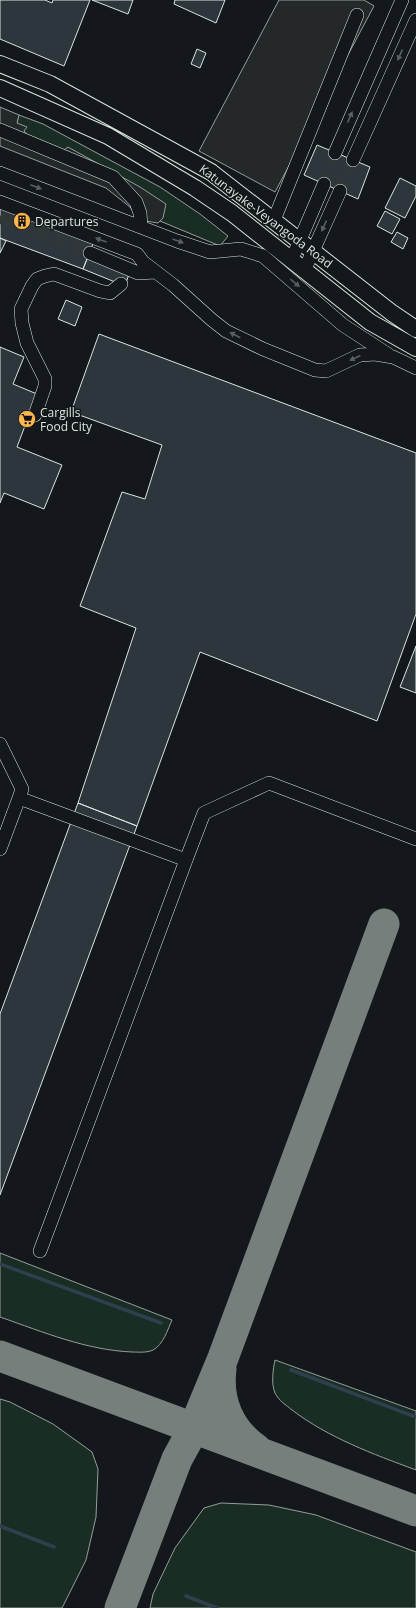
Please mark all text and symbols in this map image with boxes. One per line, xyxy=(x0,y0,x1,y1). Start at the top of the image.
one-way arrow xyxy=(397,50,403,61)
one-way arrow xyxy=(348,111,354,123)
street label: Katunayake-Veyangoda Road xyxy=(196,160,336,272)
one-way arrow xyxy=(31,184,43,190)
building icon: Departures xyxy=(12,211,32,231)
place label: Departures xyxy=(35,213,99,230)
one-way arrow xyxy=(321,221,327,232)
one-way arrow xyxy=(94,237,106,243)
one-way arrow xyxy=(172,239,184,245)
one-way arrow xyxy=(289,278,300,287)
one-way arrow xyxy=(229,332,240,338)
one-way arrow xyxy=(349,355,360,361)
place label: Cargills Food City xyxy=(40,404,93,435)
supermarket icon: Cargills Food City xyxy=(17,409,37,429)

